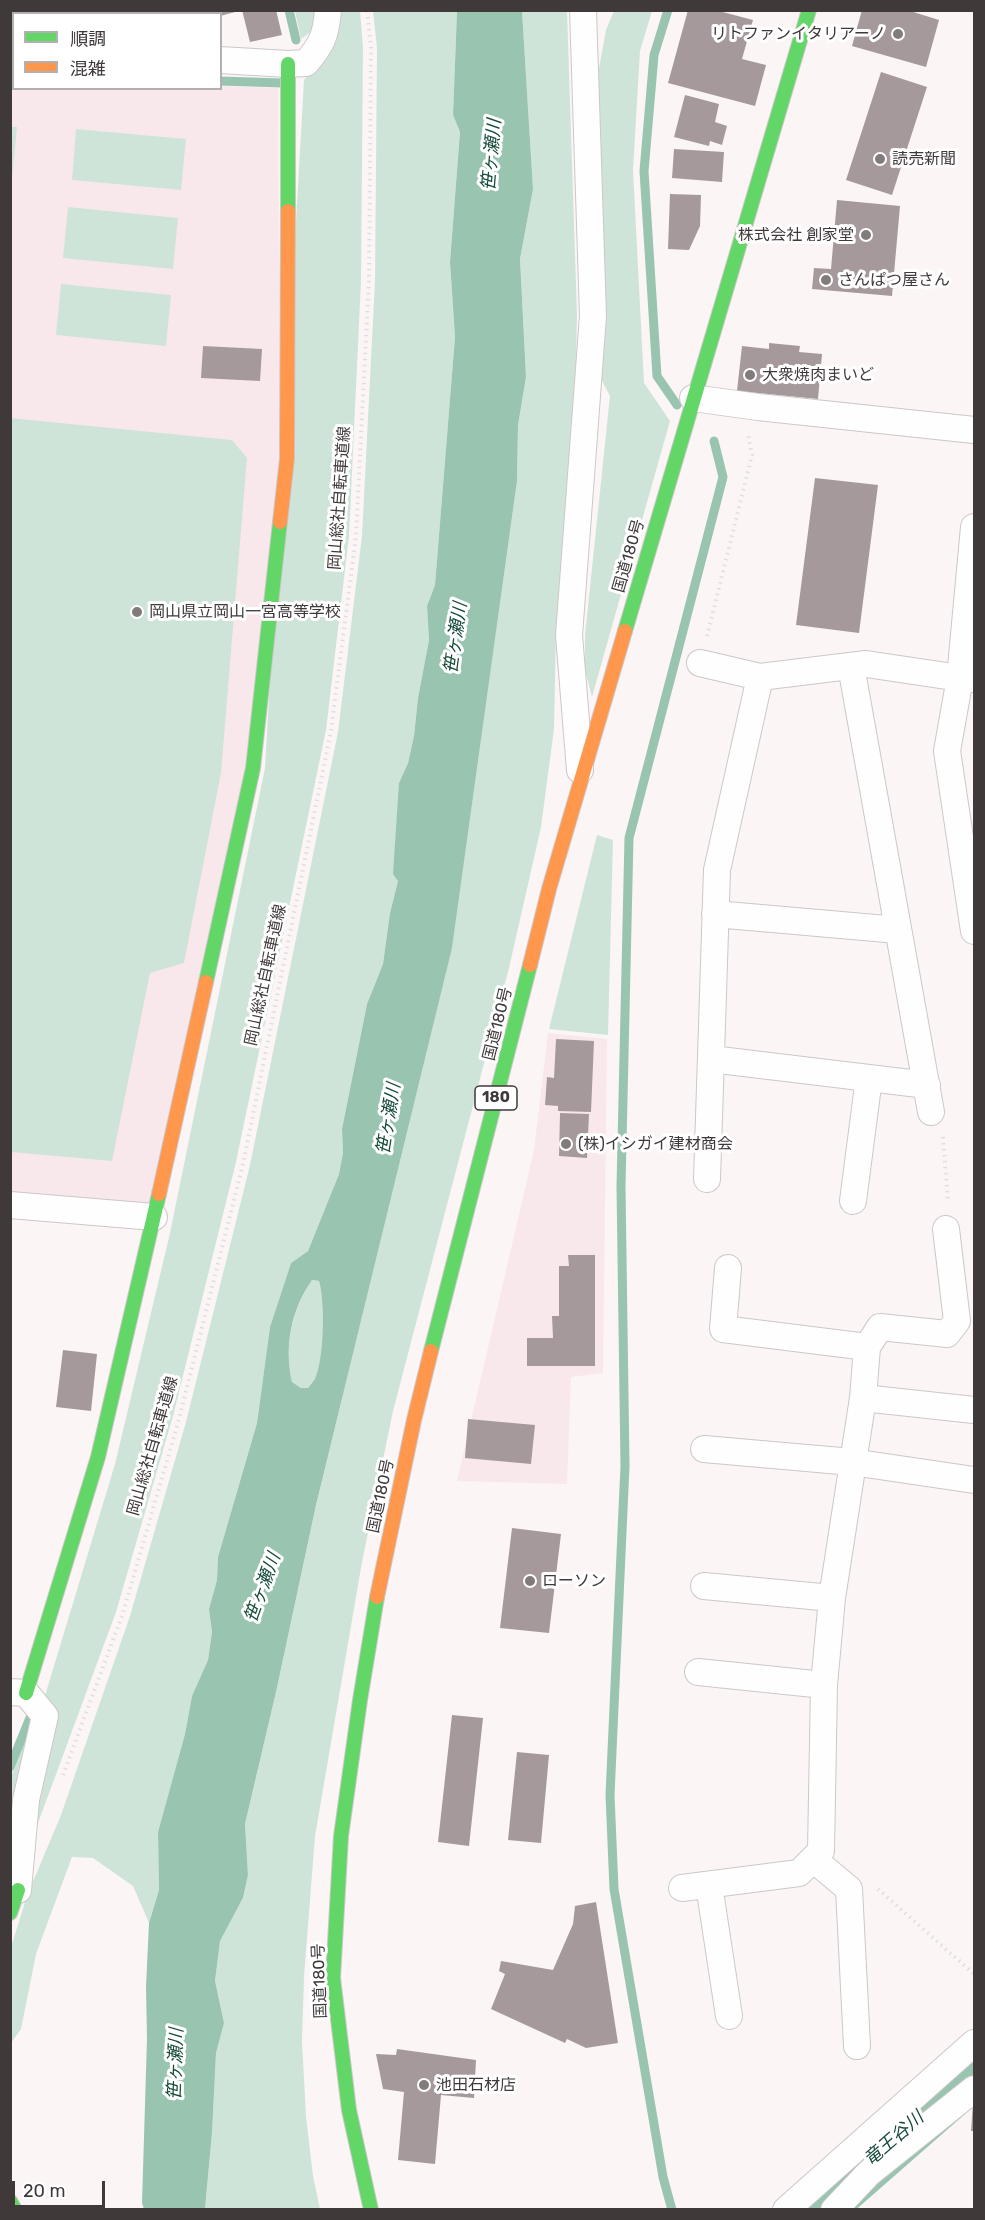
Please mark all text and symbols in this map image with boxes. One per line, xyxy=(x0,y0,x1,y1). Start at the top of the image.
legend xyxy=(12,12,222,90)
place label: リトファンイタリアーノ xyxy=(711,24,886,44)
marker: リトファンイタリアーノ xyxy=(891,27,905,41)
text: 順調 xyxy=(70,28,106,50)
text: 混雑 xyxy=(70,58,106,80)
water label: 笹ヶ瀬川 xyxy=(478,118,506,192)
place label: 読売新聞 xyxy=(892,149,956,169)
marker: 読売新聞 xyxy=(873,152,887,166)
place label: 株式会社 創家堂 xyxy=(738,225,854,245)
marker: 株式会社 創家堂 xyxy=(859,228,873,242)
place label: さんぱつ屋さん xyxy=(838,270,950,290)
marker: さんぱつ屋さん xyxy=(819,273,833,287)
place label: 大衆焼肉まいど xyxy=(762,365,874,385)
marker: 大衆焼肉まいど xyxy=(743,368,757,382)
street label: 岡山総社自転車道線 xyxy=(325,426,355,570)
street label: 国道180号 xyxy=(609,517,649,595)
water label: 笹ヶ瀬川 xyxy=(440,601,472,675)
place label: 岡山県立岡山一宮高等学校 xyxy=(149,602,341,622)
marker: 岡山県立岡山一宮高等学校 xyxy=(130,605,144,619)
street label: 岡山総社自転車道線 xyxy=(242,903,290,1047)
street label: 国道180号 xyxy=(480,985,516,1063)
water label: 笹ヶ瀬川 xyxy=(373,1082,405,1156)
road number: 180 xyxy=(475,1086,517,1110)
place label: (株)イシガイ建材商会 xyxy=(578,1134,733,1154)
marker: (株)イシガイ建材商会 xyxy=(559,1137,573,1151)
street label: 岡山総社自転車道線 xyxy=(124,1374,182,1518)
street label: 国道180号 xyxy=(364,1457,398,1535)
water label: 笹ヶ瀬川 xyxy=(241,1550,285,1626)
place label: ローソン xyxy=(542,1571,606,1591)
marker: ローソン xyxy=(523,1574,537,1588)
street label: 国道180号 xyxy=(309,1943,331,2019)
water label: 笹ヶ瀬川 xyxy=(164,2028,188,2100)
place label: 池田石材店 xyxy=(436,2075,516,2095)
marker: 池田石材店 xyxy=(417,2078,431,2092)
water label: 竜王谷川 xyxy=(860,2107,928,2171)
scale bar xyxy=(15,2169,108,2207)
text: 20 m xyxy=(23,2180,65,2202)

